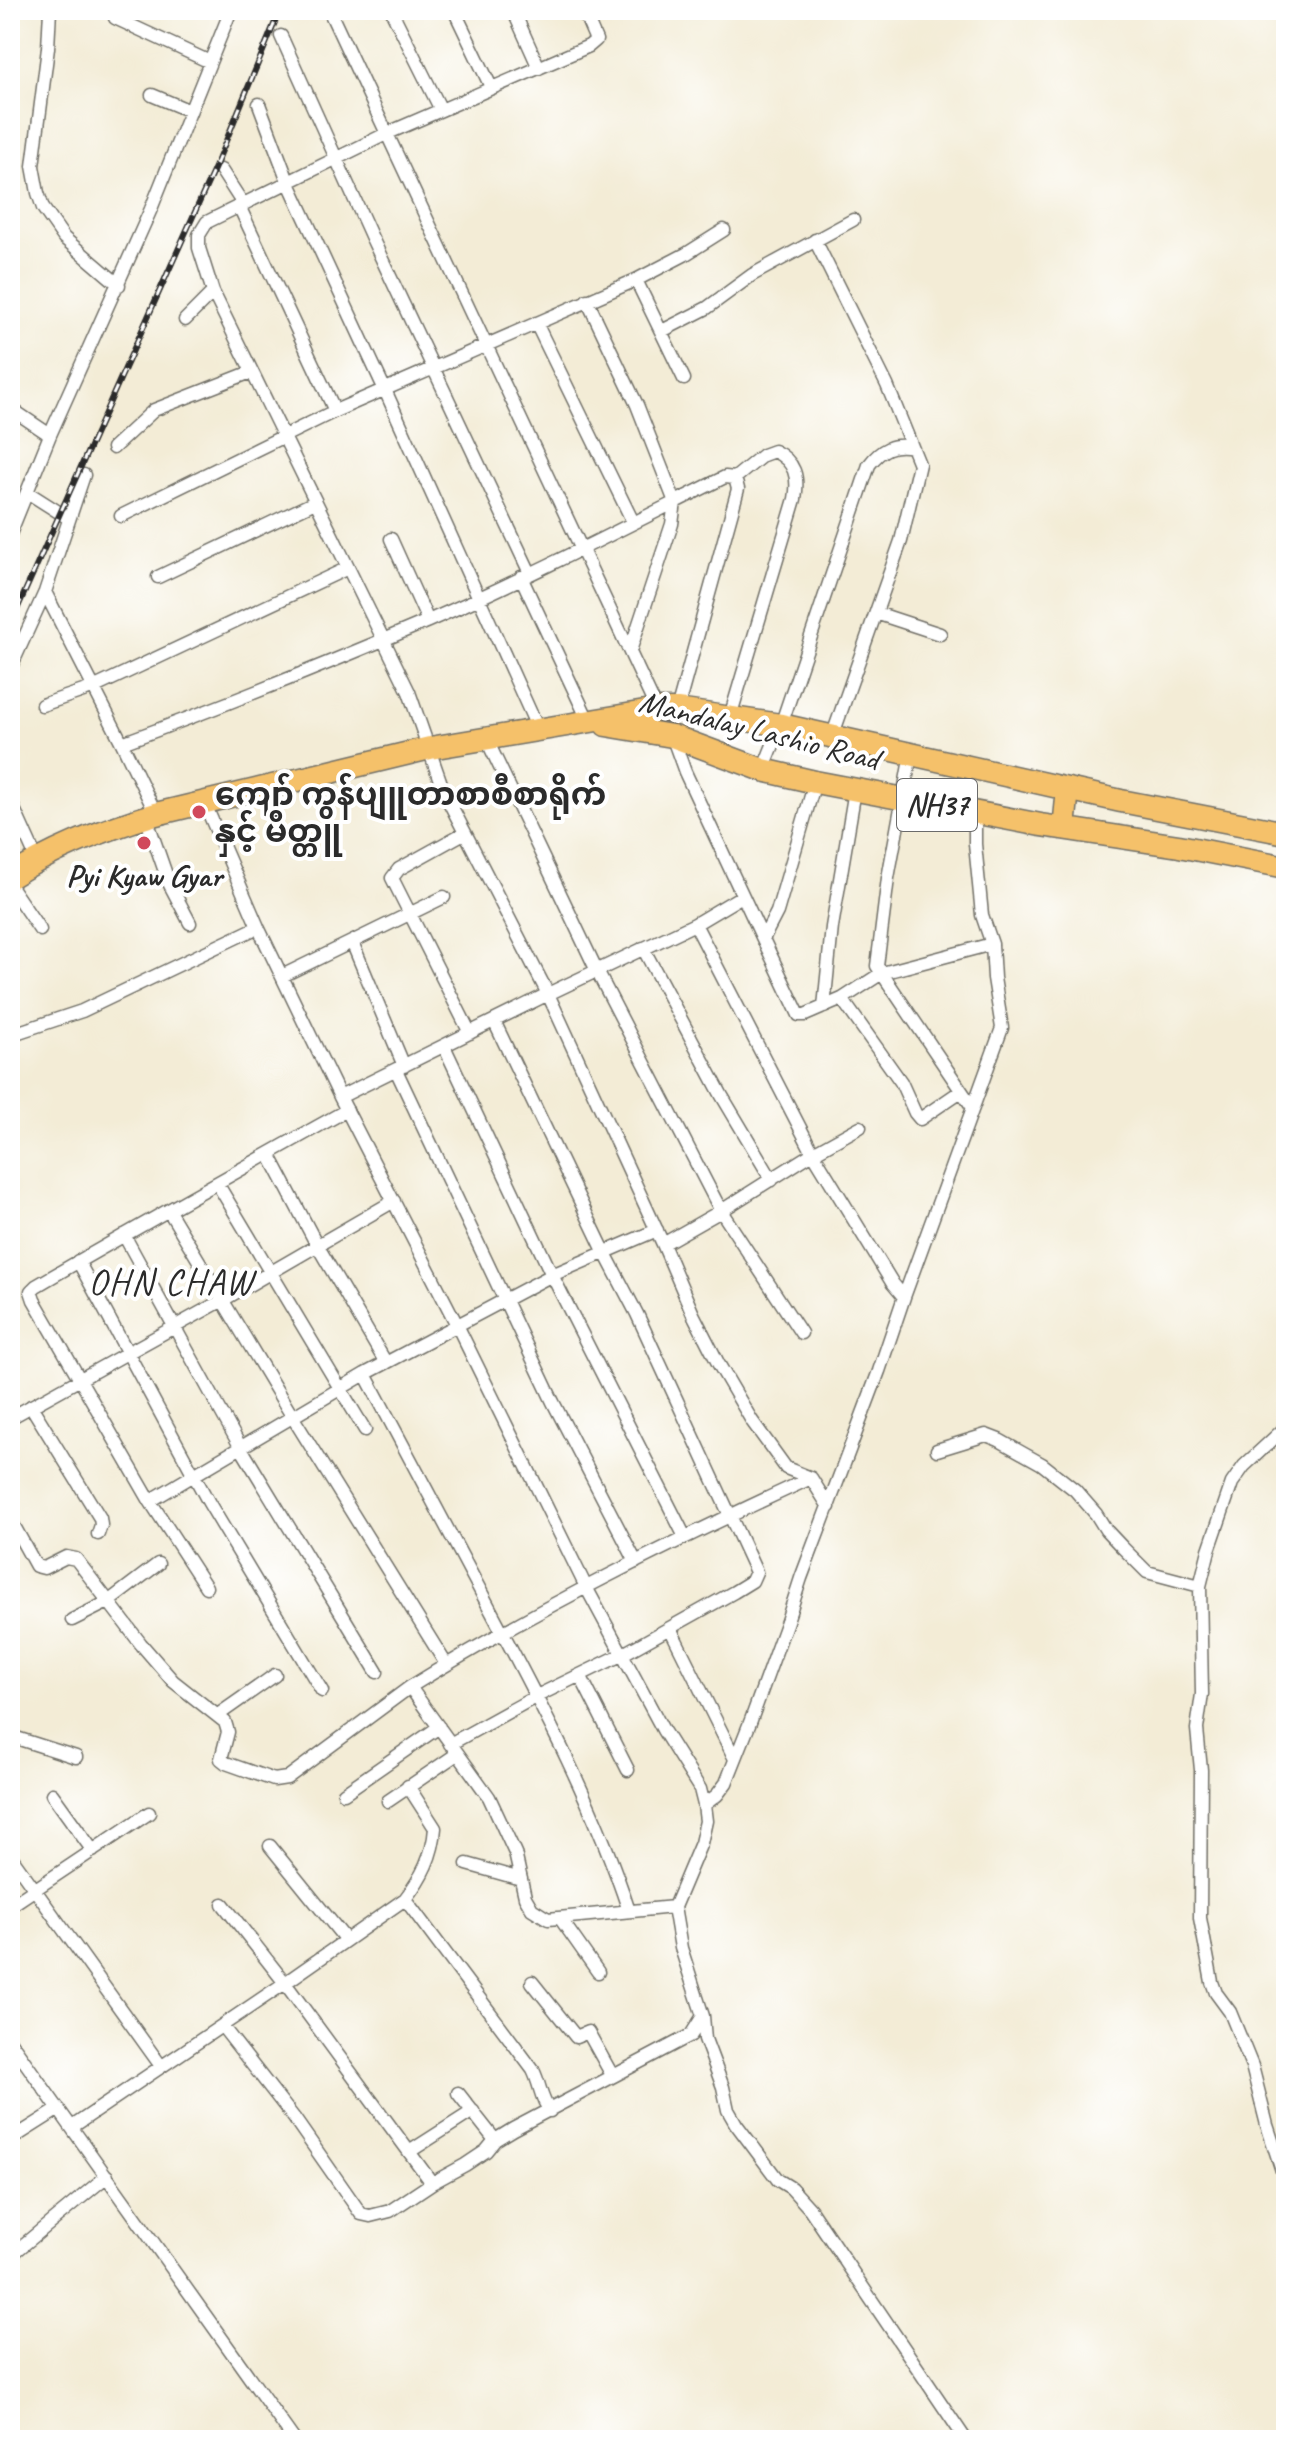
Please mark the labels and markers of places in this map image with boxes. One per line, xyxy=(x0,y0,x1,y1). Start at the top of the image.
place label: ကျော် ကွန်ပျူတာစာစီစာရိုက် နှင့် မိတ္တူ xyxy=(215,772,606,857)
marker: ကျော် ကွန်ပျူတာစာစီစာရိုက် နှင့် မိတ္တူ xyxy=(190,803,208,821)
marker: Pyi Kyaw Gyar xyxy=(135,834,153,852)
place label: Pyi Kyaw Gyar xyxy=(66,855,225,896)

